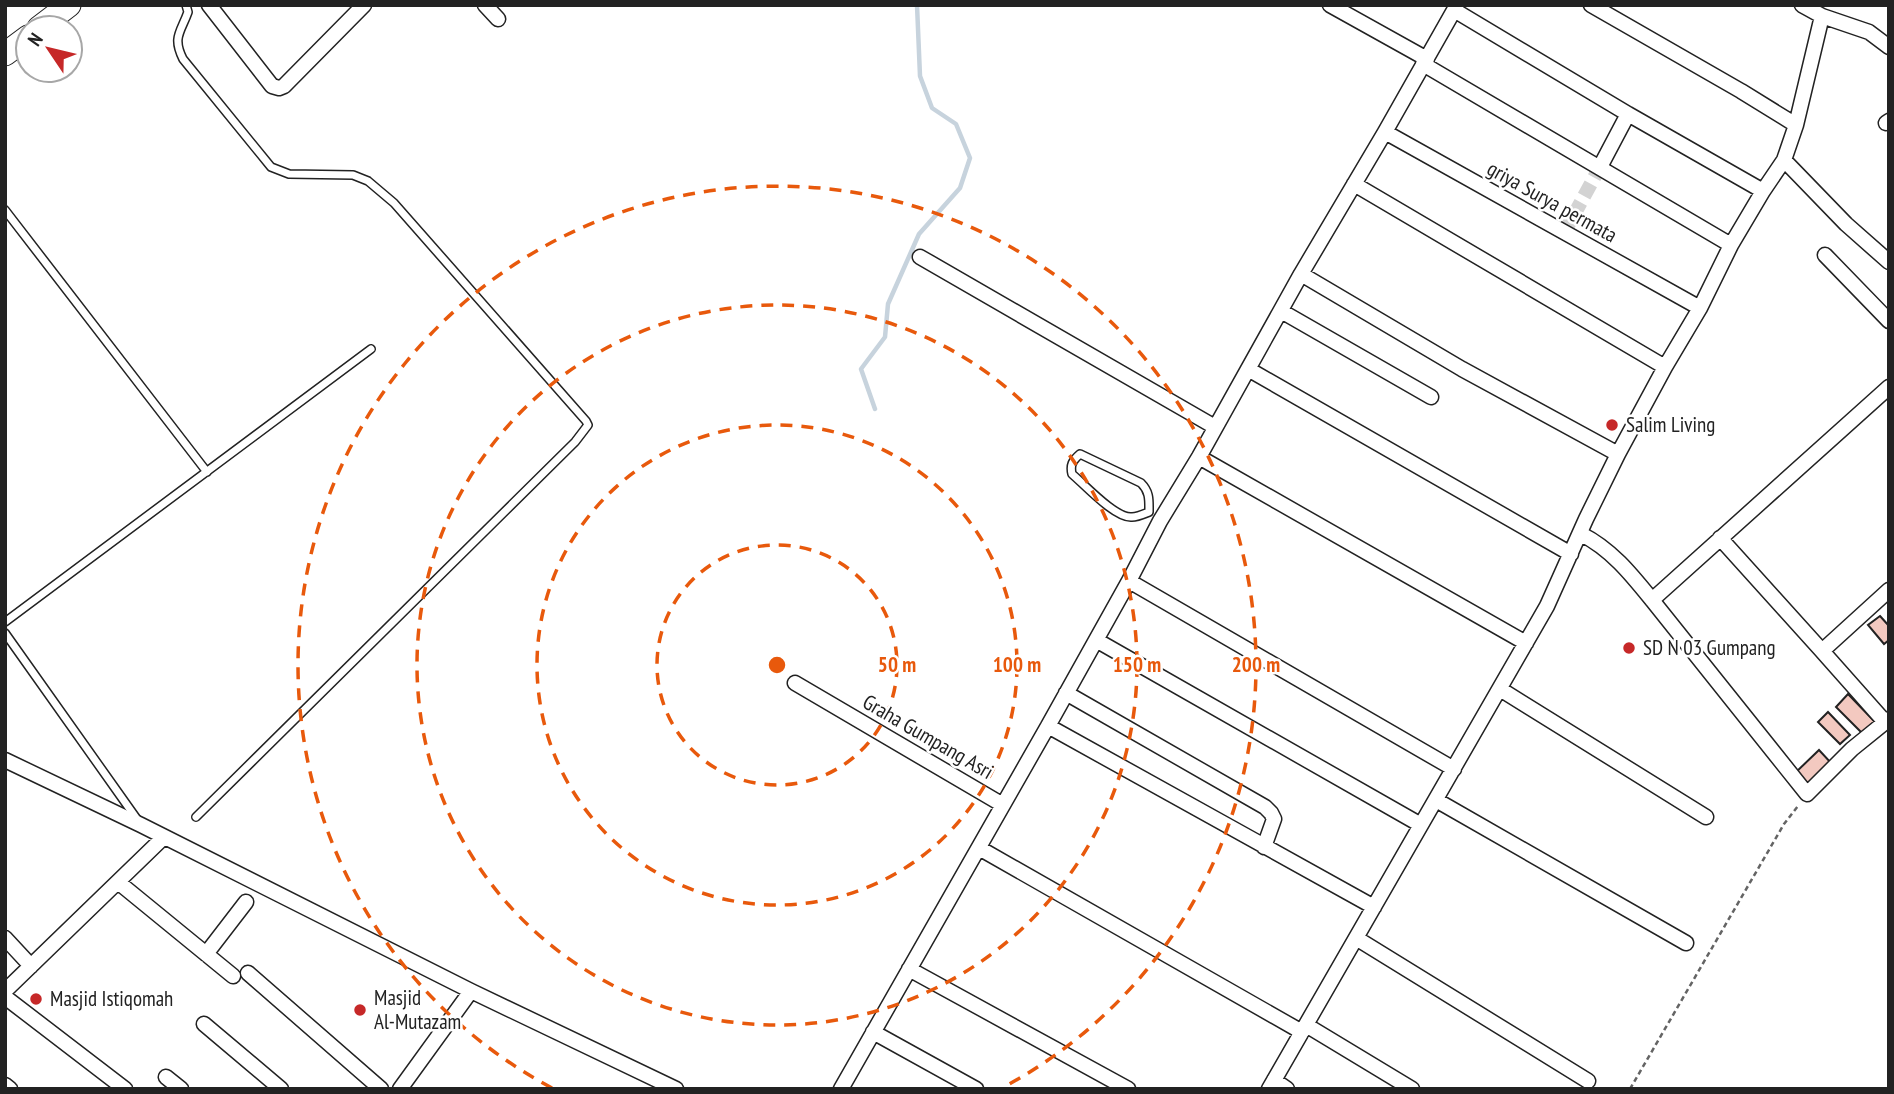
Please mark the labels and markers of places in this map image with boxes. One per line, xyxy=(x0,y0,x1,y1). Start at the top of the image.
place label: Salim Living xyxy=(1626,411,1715,438)
marker: Salim Living xyxy=(1604,417,1620,433)
place label: SD N 03 Gumpang xyxy=(1643,634,1776,661)
marker: SD N 03 Gumpang xyxy=(1621,640,1637,656)
centre of rings xyxy=(765,653,789,677)
place label: Masjid Al-Mutazam xyxy=(374,984,461,1035)
place label: Masjid Istiqomah xyxy=(50,985,173,1012)
marker: Masjid Istiqomah xyxy=(28,991,44,1007)
marker: Masjid Al-Mutazam xyxy=(352,1002,368,1018)

